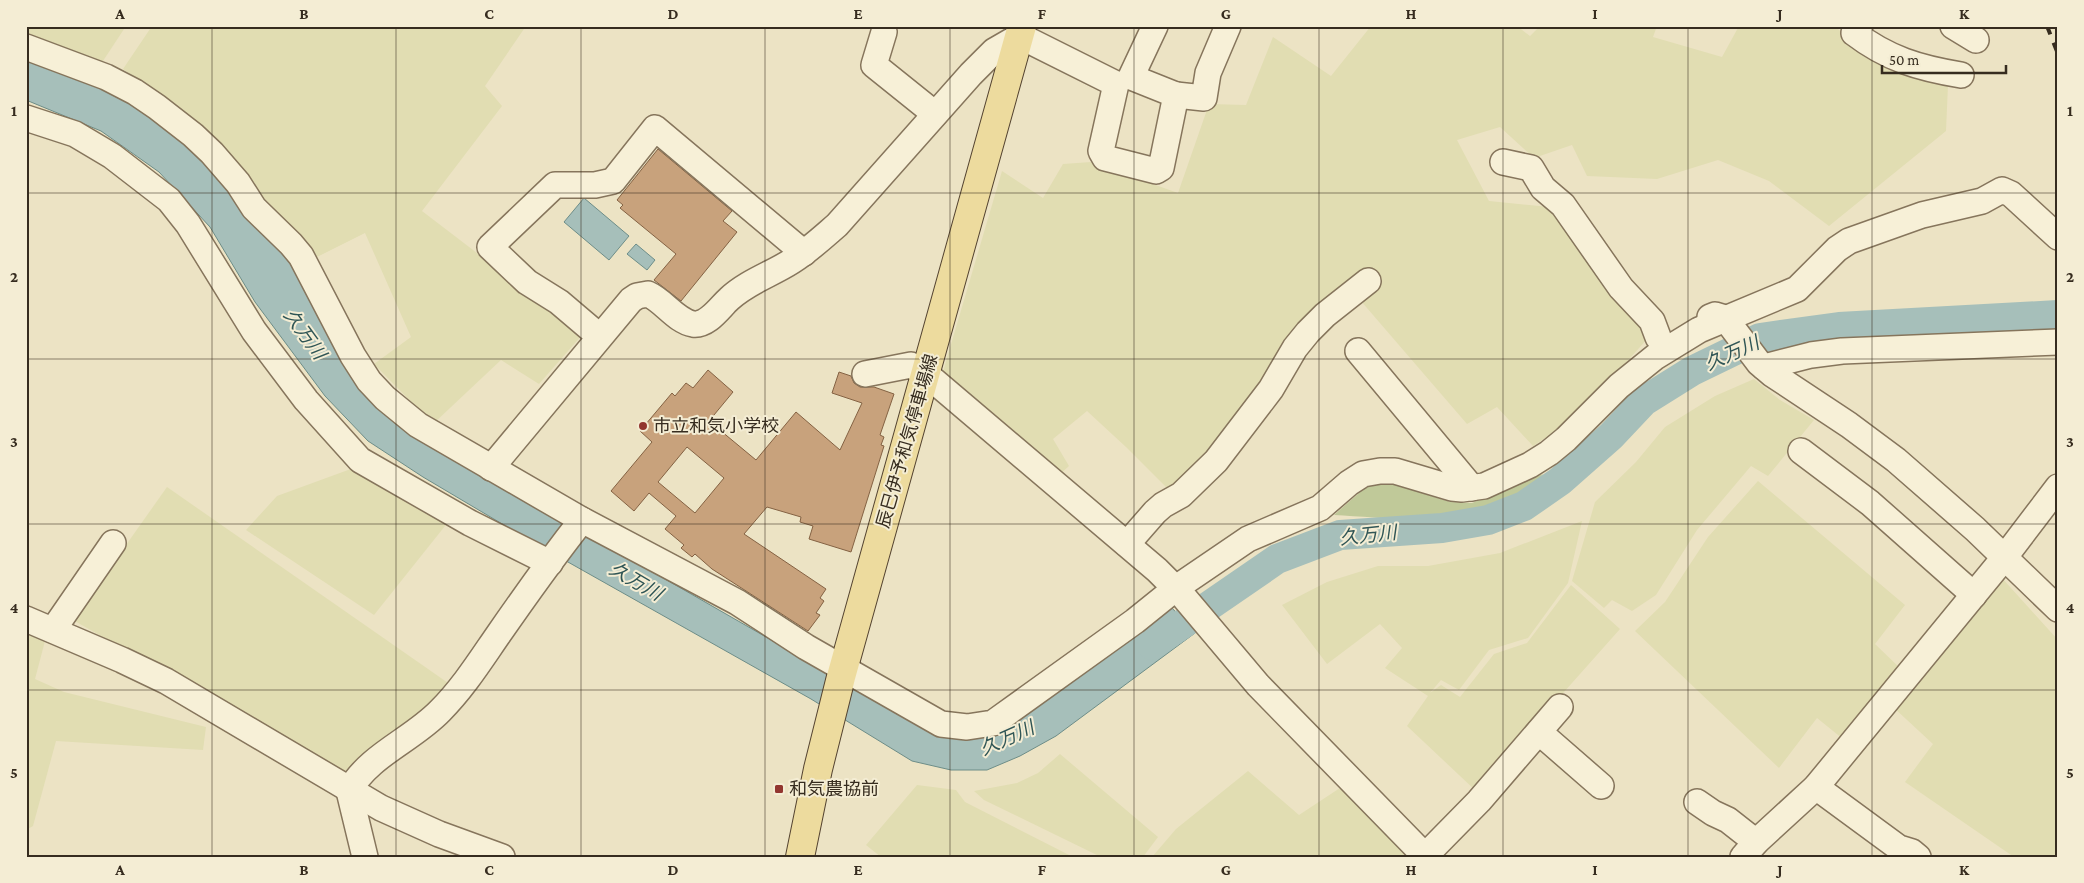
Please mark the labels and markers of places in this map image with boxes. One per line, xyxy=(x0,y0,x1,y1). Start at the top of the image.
place label: 市立和気小学校 xyxy=(653,416,779,436)
marker: 市立和気小学校 xyxy=(637,420,649,432)
place label: 和気農協前 xyxy=(789,779,879,799)
marker: 和気農協前 xyxy=(773,783,785,795)

